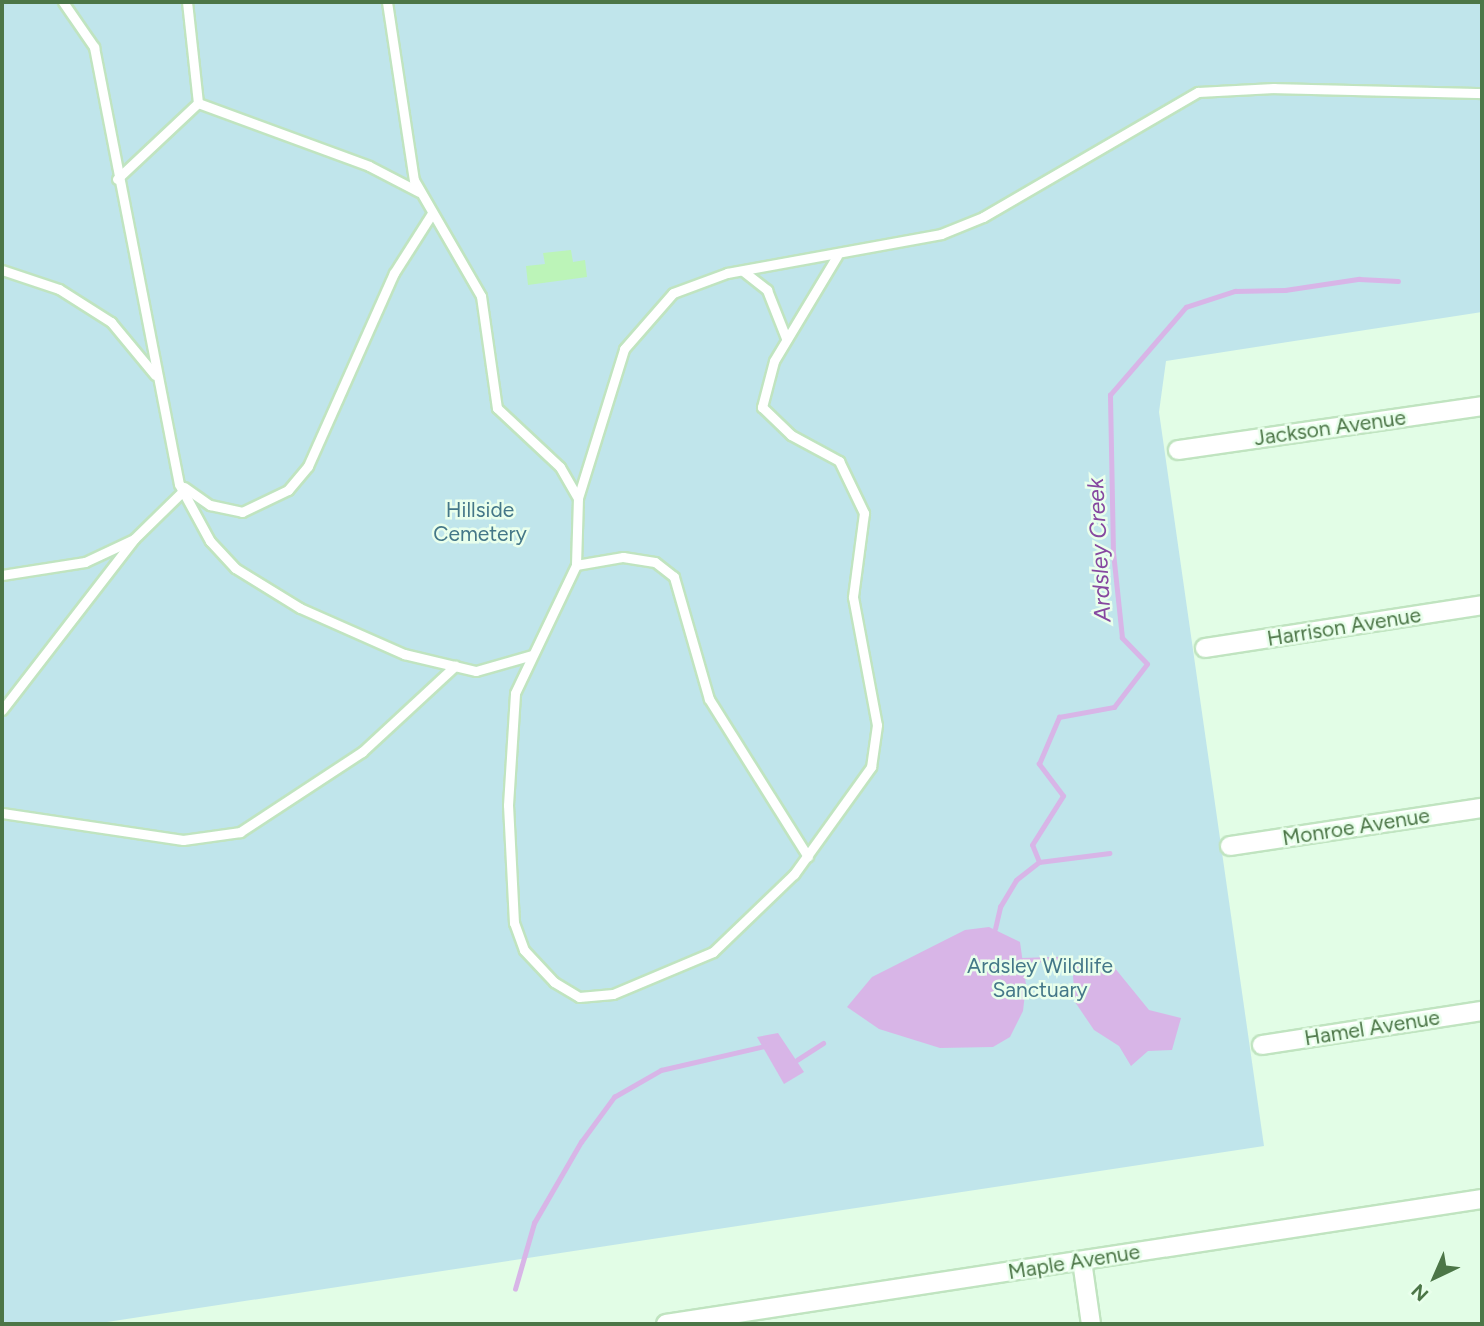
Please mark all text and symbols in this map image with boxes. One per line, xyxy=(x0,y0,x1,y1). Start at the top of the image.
street label: Jackson Avenue xyxy=(1253,405,1407,451)
water label: Ardsley Creek xyxy=(1081,477,1117,623)
park label: Hillside Cemetery xyxy=(433,497,527,547)
street label: Harrison Avenue xyxy=(1265,602,1423,652)
street label: Monroe Avenue xyxy=(1281,803,1431,851)
park label: Ardsley Wildlife Sanctuary xyxy=(967,953,1113,1003)
street label: Hamel Avenue xyxy=(1303,1005,1441,1051)
street label: Maple Avenue xyxy=(1006,1239,1142,1285)
north arrow xyxy=(1400,1242,1470,1312)
text: N xyxy=(1407,1279,1433,1306)

